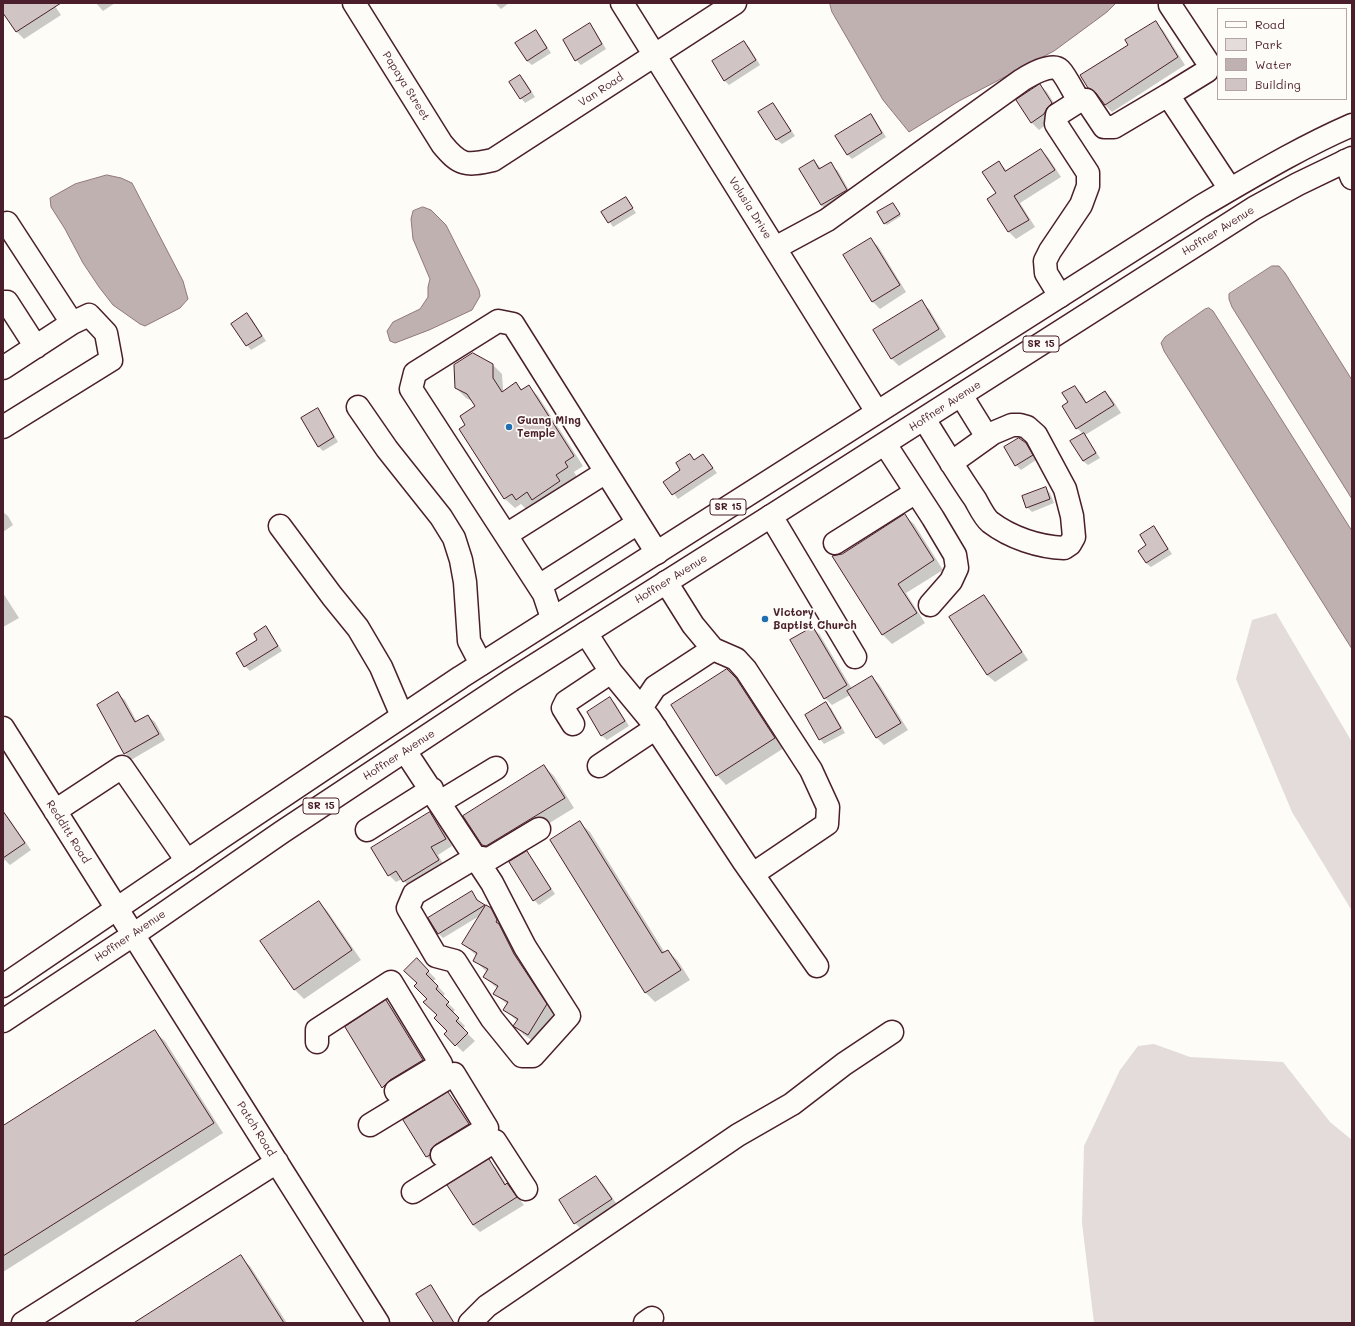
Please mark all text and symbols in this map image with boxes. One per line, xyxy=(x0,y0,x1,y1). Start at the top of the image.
legend xyxy=(1217,8,1347,100)
text: Road xyxy=(1255,16,1285,32)
text: Park xyxy=(1255,36,1282,52)
street label: Papaya Street xyxy=(380,49,432,123)
text: Water xyxy=(1255,56,1292,72)
street label: Van Road xyxy=(576,71,626,109)
text: Building xyxy=(1255,76,1301,92)
street label: Volusia Drive xyxy=(726,175,774,241)
street label: Hoffner Avenue xyxy=(1179,203,1257,259)
road number: SR 15 xyxy=(1023,336,1059,352)
street label: Hoffner Avenue xyxy=(907,378,983,434)
place label: Guang Ming Temple xyxy=(517,414,581,440)
marker: Guang Ming Temple xyxy=(504,422,514,432)
road number: SR 15 xyxy=(710,499,746,515)
street label: Hoffner Avenue xyxy=(632,551,710,607)
place label: Victory Baptist Church xyxy=(773,606,857,632)
marker: Victory Baptist Church xyxy=(760,614,770,624)
street label: Hoffner Avenue xyxy=(361,727,437,783)
street label: Redditt Road xyxy=(43,798,93,866)
road number: SR 15 xyxy=(303,798,339,814)
street label: Hoffner Avenue xyxy=(92,907,168,965)
street label: Patch Road xyxy=(234,1099,278,1159)

